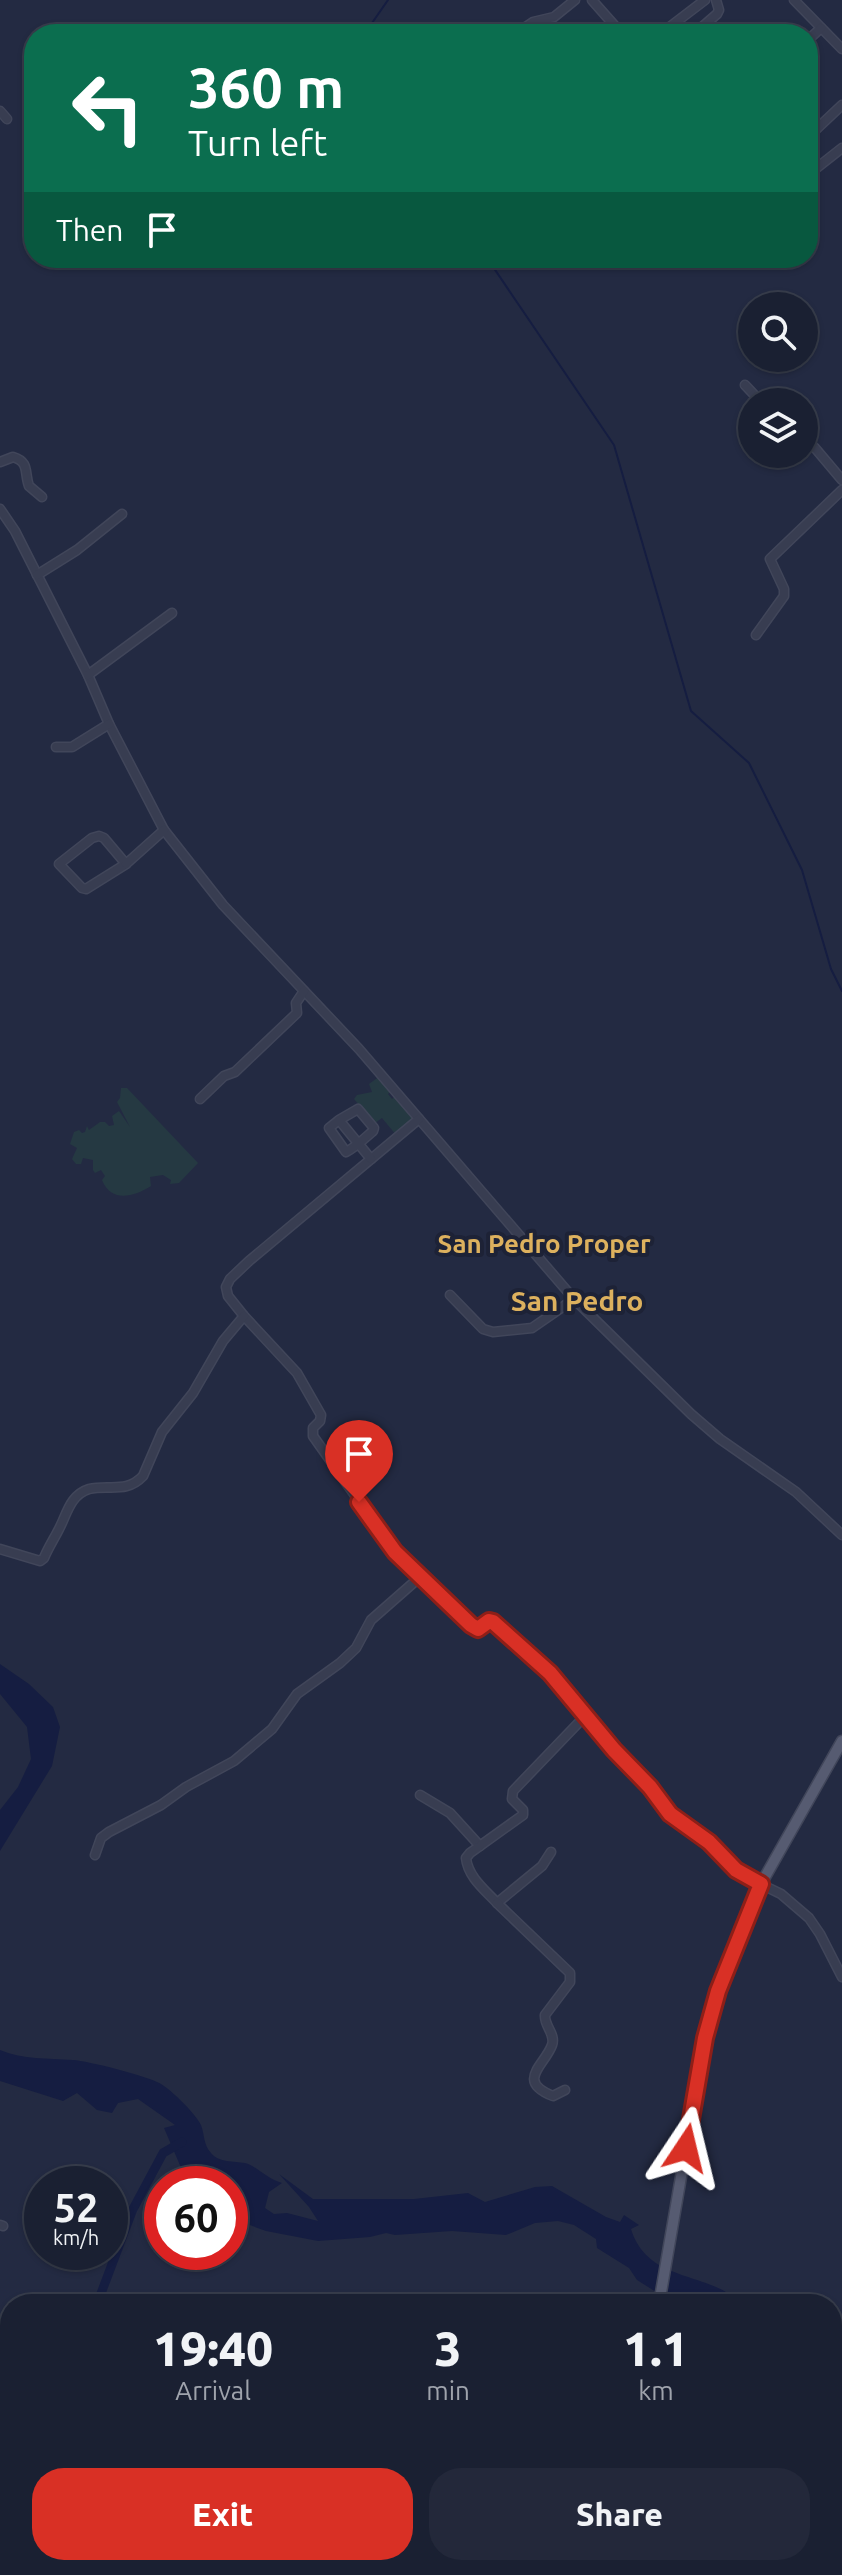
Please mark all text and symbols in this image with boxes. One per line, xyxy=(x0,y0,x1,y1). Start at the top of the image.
icon: left xyxy=(56,56,160,160)
text: 360 m xyxy=(188,56,344,119)
text: Turn left xyxy=(188,122,327,163)
icon: arrive xyxy=(140,208,184,252)
text: Then xyxy=(56,213,124,247)
map controls xyxy=(738,292,818,468)
button: search xyxy=(738,292,818,372)
button: layers xyxy=(738,388,818,468)
district label: San Pedro Proper xyxy=(437,1229,651,1258)
district label: San Pedro xyxy=(511,1285,643,1316)
pin xyxy=(325,1420,393,1502)
icon: arrive xyxy=(337,1432,381,1476)
position arrow xyxy=(644,2106,728,2190)
speed limit sign: 60 xyxy=(144,2166,248,2270)
text: 52 xyxy=(53,2185,99,2230)
text: km/h xyxy=(53,2226,99,2249)
text: 19:40 xyxy=(153,2321,273,2375)
text: 3 xyxy=(435,2321,462,2375)
text: 1.1 xyxy=(623,2321,689,2375)
text: Arrival xyxy=(175,2376,251,2405)
text: min xyxy=(426,2376,470,2405)
text: km xyxy=(638,2376,674,2405)
button: Exit xyxy=(32,2468,413,2560)
button: Share xyxy=(429,2468,810,2560)

